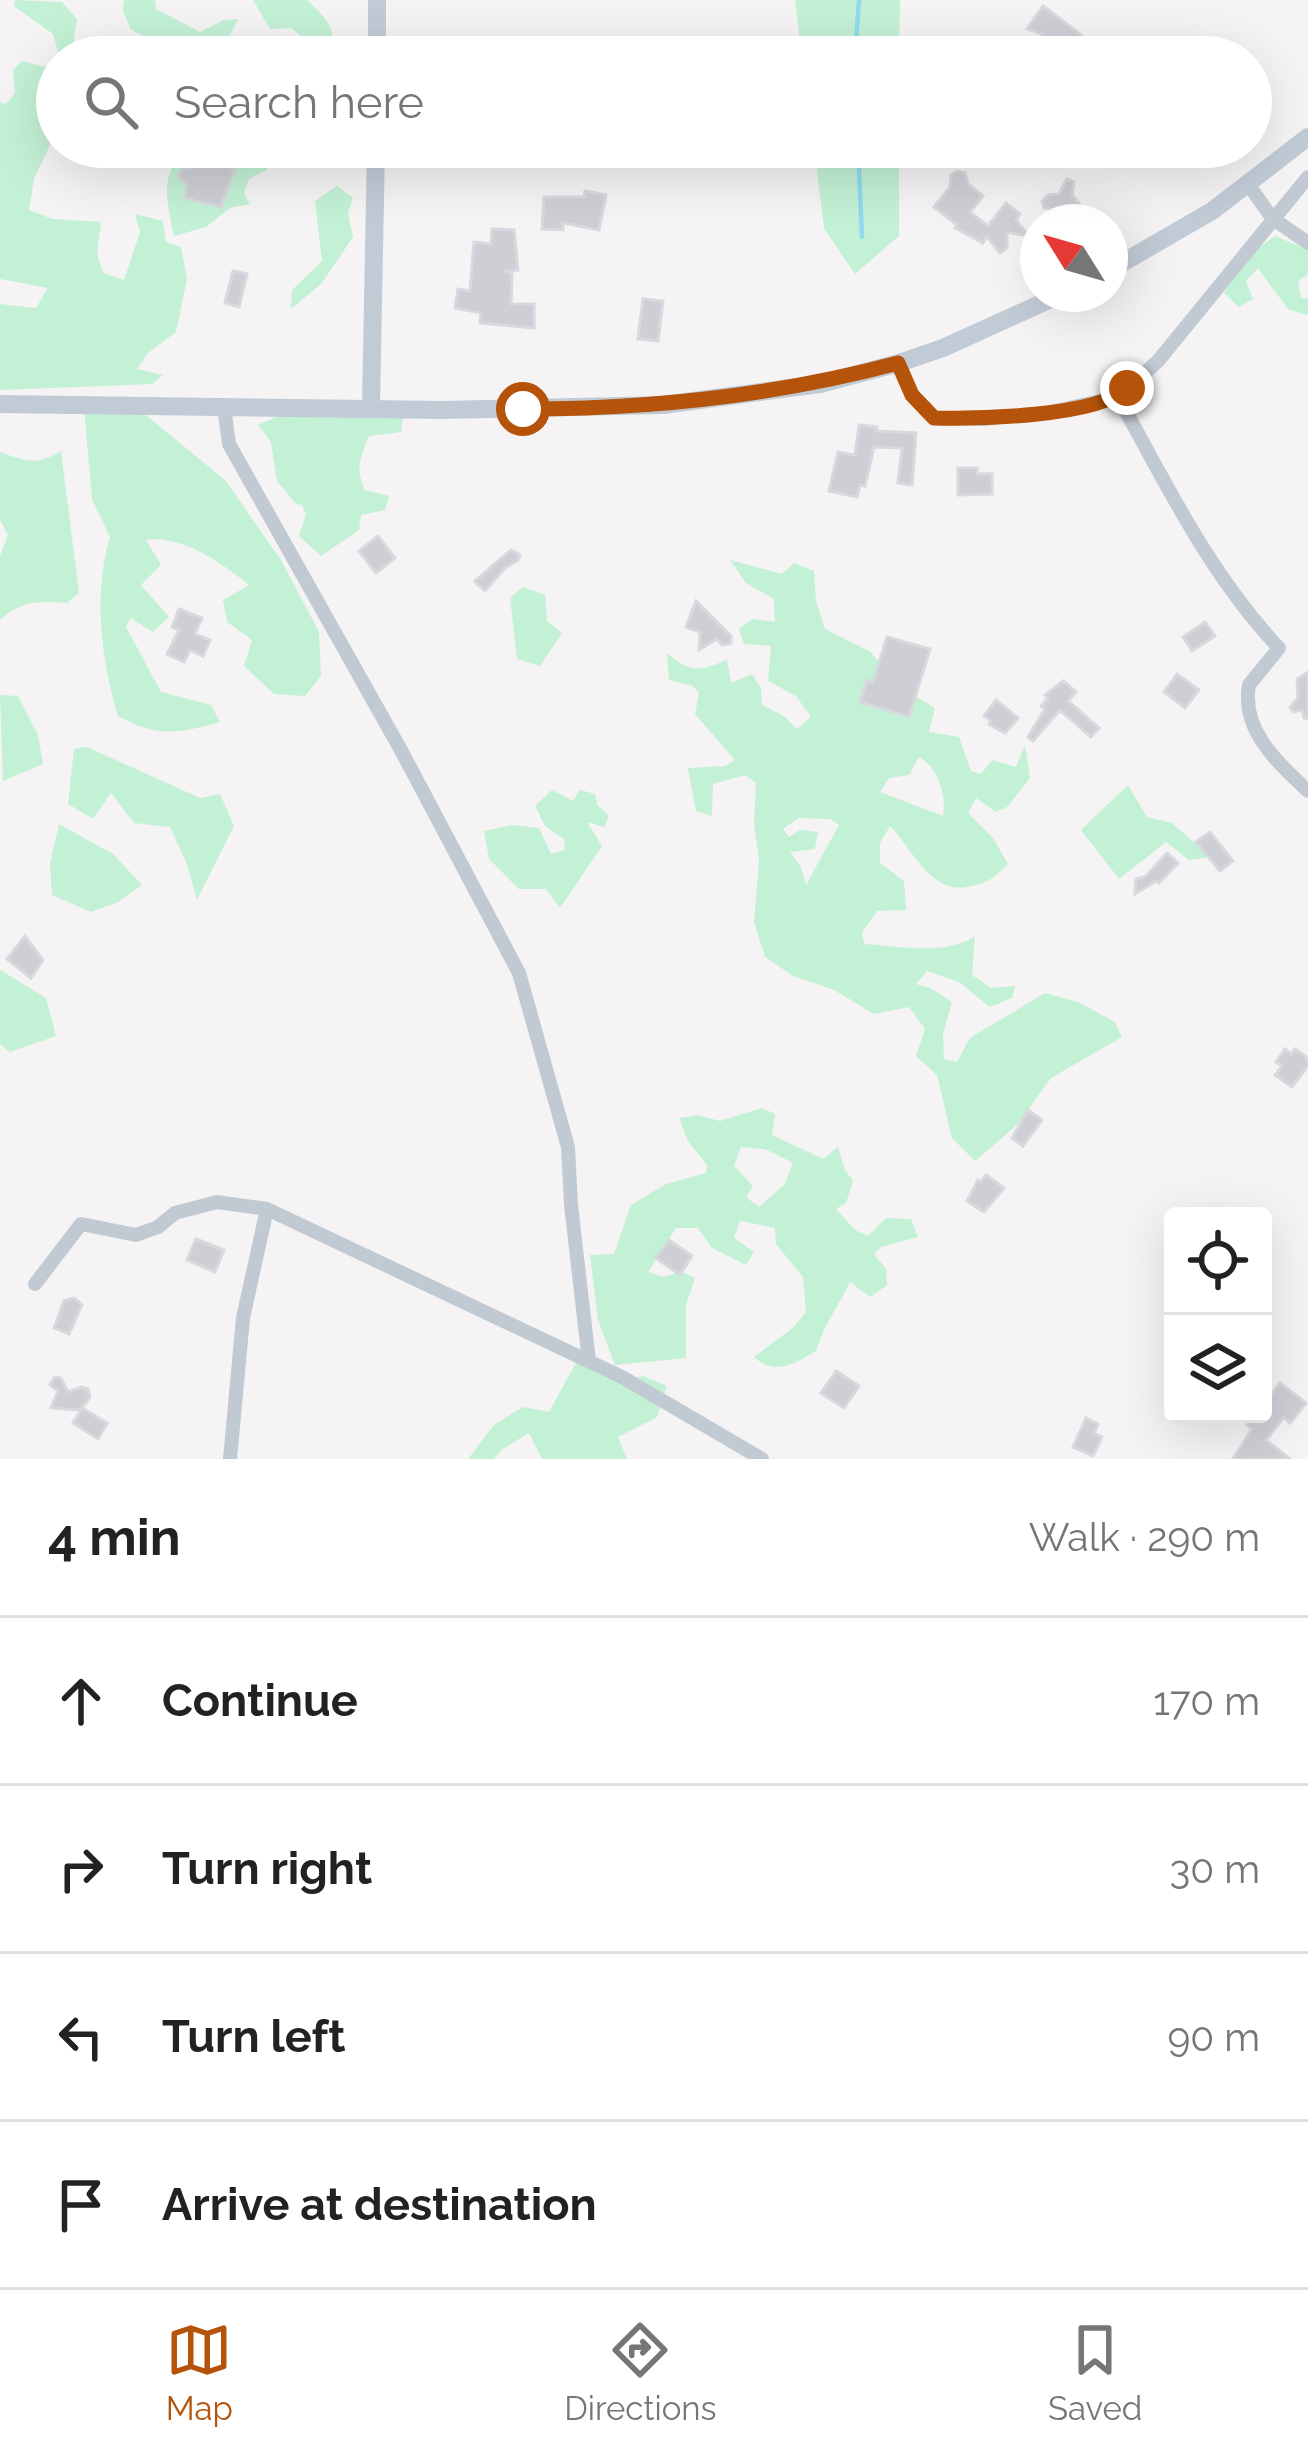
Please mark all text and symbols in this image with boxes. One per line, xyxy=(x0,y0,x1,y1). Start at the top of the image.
search box xyxy=(36,36,1272,168)
icon: search xyxy=(78,69,144,135)
text: Search here xyxy=(174,76,424,129)
north arrow xyxy=(1020,204,1128,312)
route end xyxy=(1100,361,1154,415)
route start xyxy=(496,382,550,436)
map controls xyxy=(1164,1207,1272,1423)
button: locate xyxy=(1164,1207,1272,1315)
button: layers xyxy=(1164,1315,1272,1423)
text: 4 min xyxy=(48,1507,181,1567)
text: Walk · 290 m xyxy=(1029,1514,1260,1560)
icon: ahead xyxy=(48,1668,114,1734)
text: Continue xyxy=(162,1674,358,1727)
text: 170 m xyxy=(1153,1678,1260,1724)
icon: right xyxy=(48,1836,114,1902)
text: Turn right xyxy=(162,1842,372,1895)
text: 30 m xyxy=(1170,1846,1260,1892)
icon: left xyxy=(48,2004,114,2070)
text: Turn left xyxy=(162,2010,345,2063)
text: 90 m xyxy=(1167,2014,1260,2060)
icon: arrive xyxy=(48,2172,114,2238)
text: Arrive at destination xyxy=(162,2178,597,2231)
tab: Map xyxy=(166,2317,233,2428)
tab: Directions xyxy=(564,2317,717,2428)
tab: Saved xyxy=(1048,2317,1142,2428)

